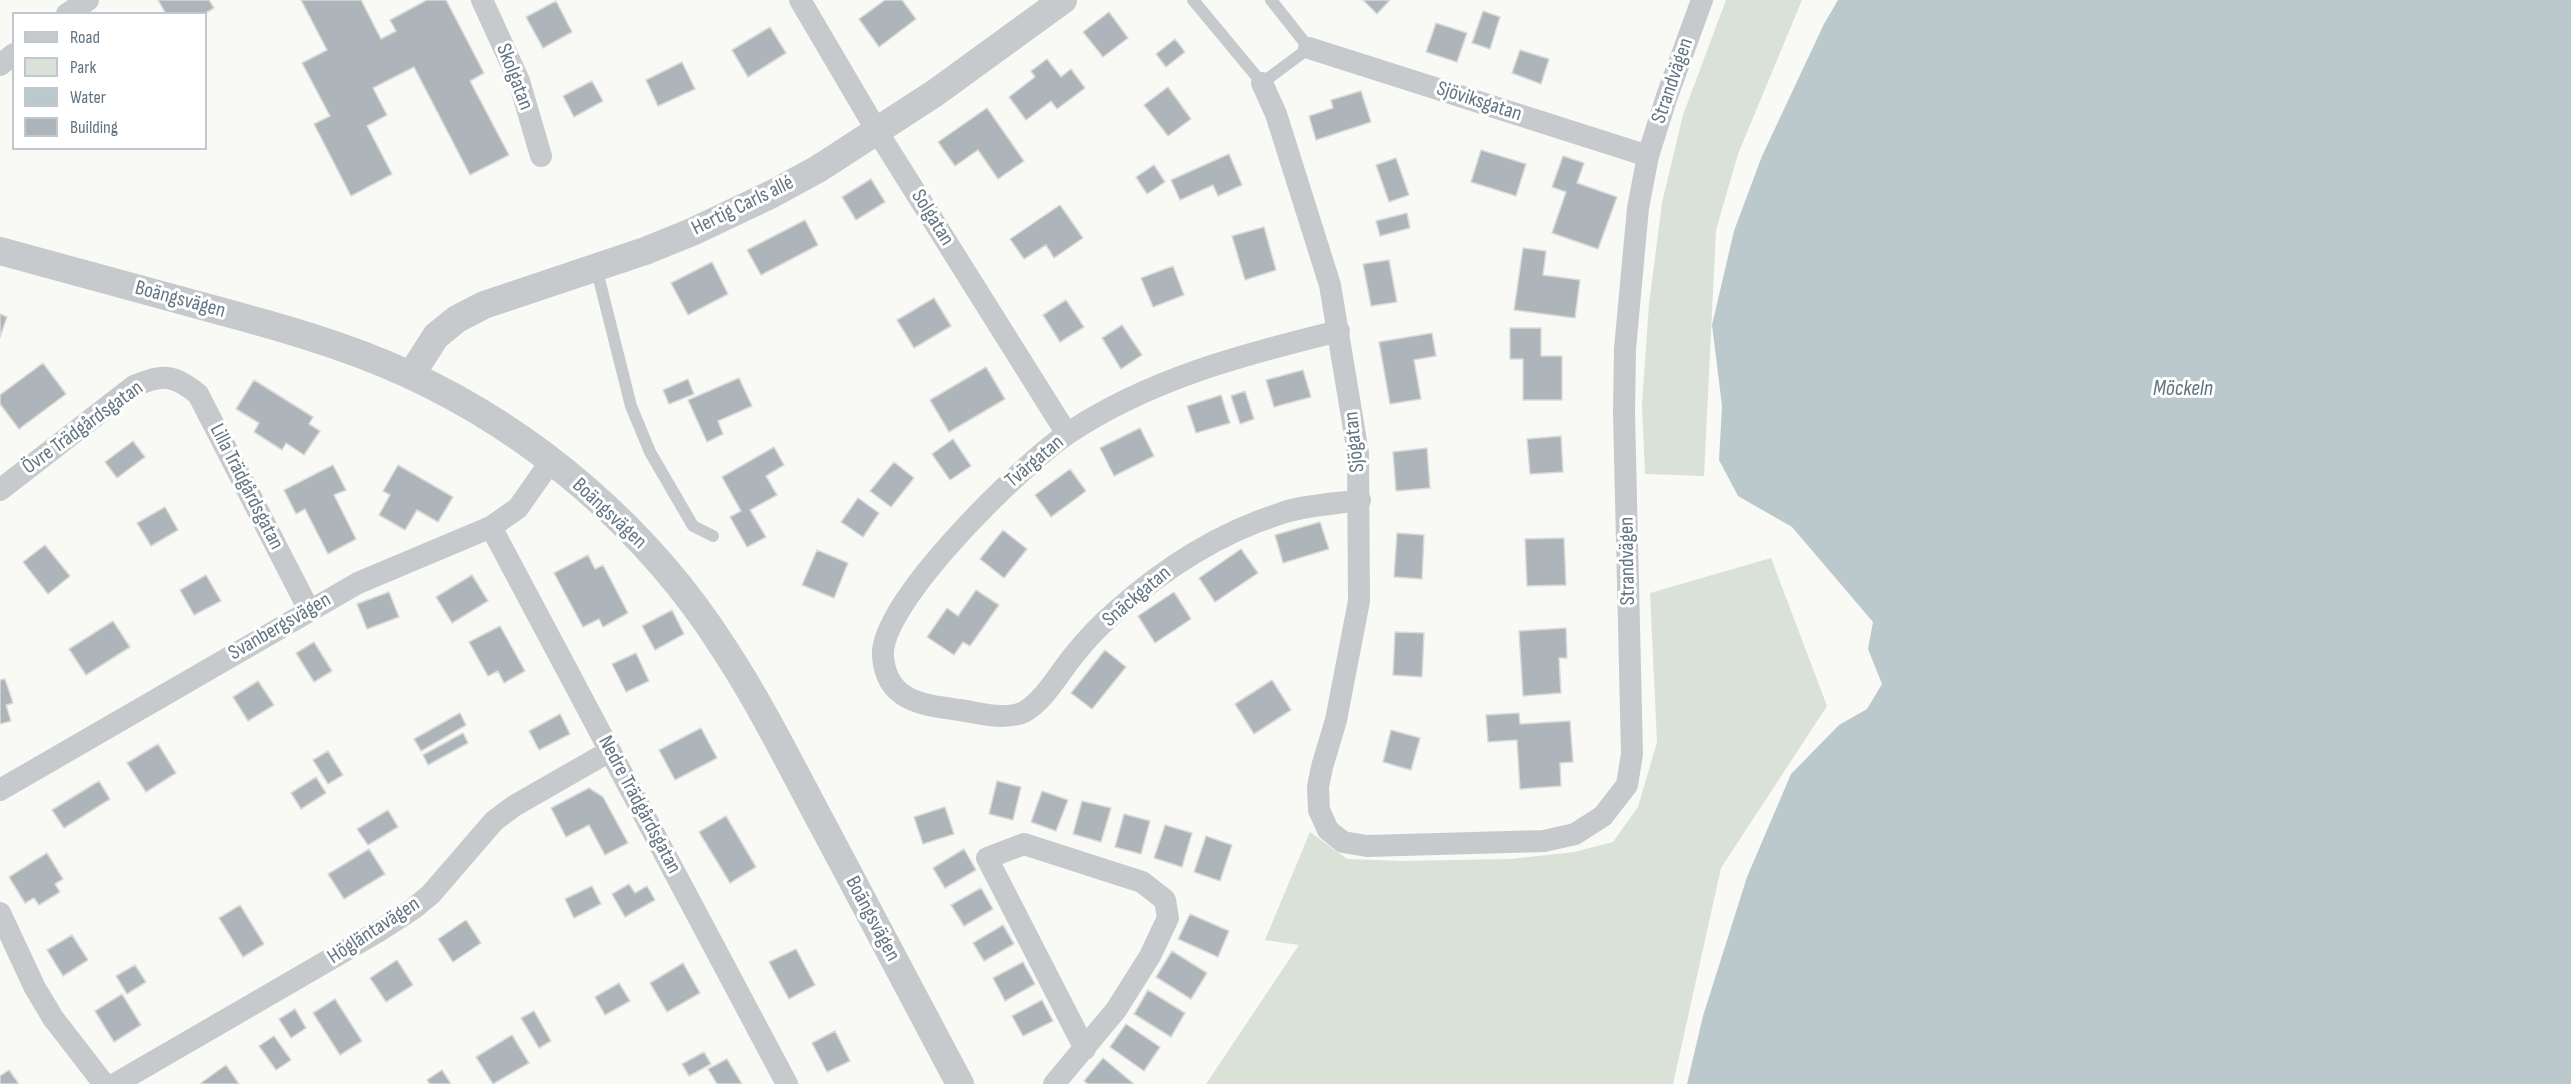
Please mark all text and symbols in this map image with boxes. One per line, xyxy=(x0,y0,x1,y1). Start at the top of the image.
legend xyxy=(12,12,207,150)
text: Road xyxy=(70,27,100,48)
street label: Strandvägen xyxy=(1647,35,1699,127)
street label: Skolgatan xyxy=(490,40,538,114)
text: Park xyxy=(70,57,96,78)
street label: Sjöviksgatan xyxy=(1433,76,1525,128)
text: Water xyxy=(70,87,106,108)
text: Building xyxy=(70,117,118,138)
street label: Hertig Carls allé xyxy=(688,170,798,242)
street label: Solgatan xyxy=(905,185,959,251)
street label: Boängsvägen xyxy=(132,276,228,324)
street label: Övre Trädgårdsgatan xyxy=(18,376,148,480)
water label: Möckeln xyxy=(2153,376,2213,402)
street label: Sjögatan xyxy=(1339,410,1371,474)
street label: Lilla Trädgårdsgatan xyxy=(203,420,289,554)
street label: Tvärgatan xyxy=(1001,430,1069,494)
street label: Boängsvägen xyxy=(567,473,651,555)
street label: Strandvägen xyxy=(1615,517,1641,605)
street label: Snäckgatan xyxy=(1098,561,1176,633)
street label: Svanbergsvägen xyxy=(224,588,336,666)
street label: Nedre Trädgårdsgatan xyxy=(592,732,686,878)
street label: Boängsvägen xyxy=(839,872,905,966)
street label: Högläntavägen xyxy=(323,892,425,970)

